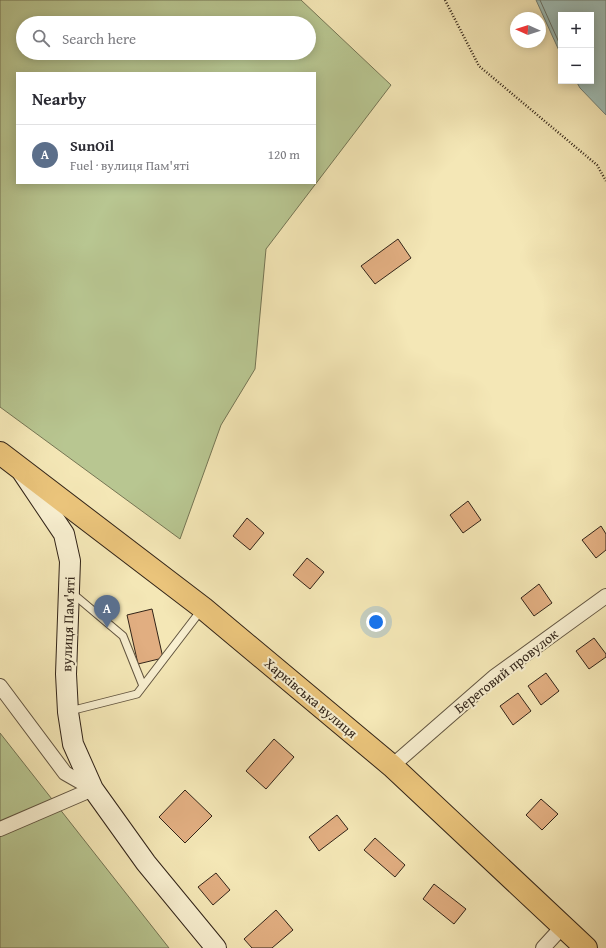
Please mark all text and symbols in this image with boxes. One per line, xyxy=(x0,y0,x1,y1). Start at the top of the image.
north arrow xyxy=(510,12,546,48)
map controls xyxy=(558,12,594,84)
button: + xyxy=(558,12,594,48)
search box xyxy=(16,16,316,60)
icon: search xyxy=(30,27,52,49)
text: Search here xyxy=(62,28,136,49)
button: − xyxy=(558,48,594,84)
text: Nearby xyxy=(32,86,86,111)
text: SunOil xyxy=(70,135,114,156)
text: A xyxy=(41,145,49,164)
text: 120 m xyxy=(268,145,300,164)
text: Fuel · вулиця Пам'яті xyxy=(70,156,189,175)
street label: вулиця Пам'яті xyxy=(56,576,80,672)
pin: A xyxy=(94,595,120,628)
your location xyxy=(366,612,386,632)
street label: Береговий провулок xyxy=(450,624,563,718)
street label: Харківська вулиця xyxy=(260,653,362,743)

